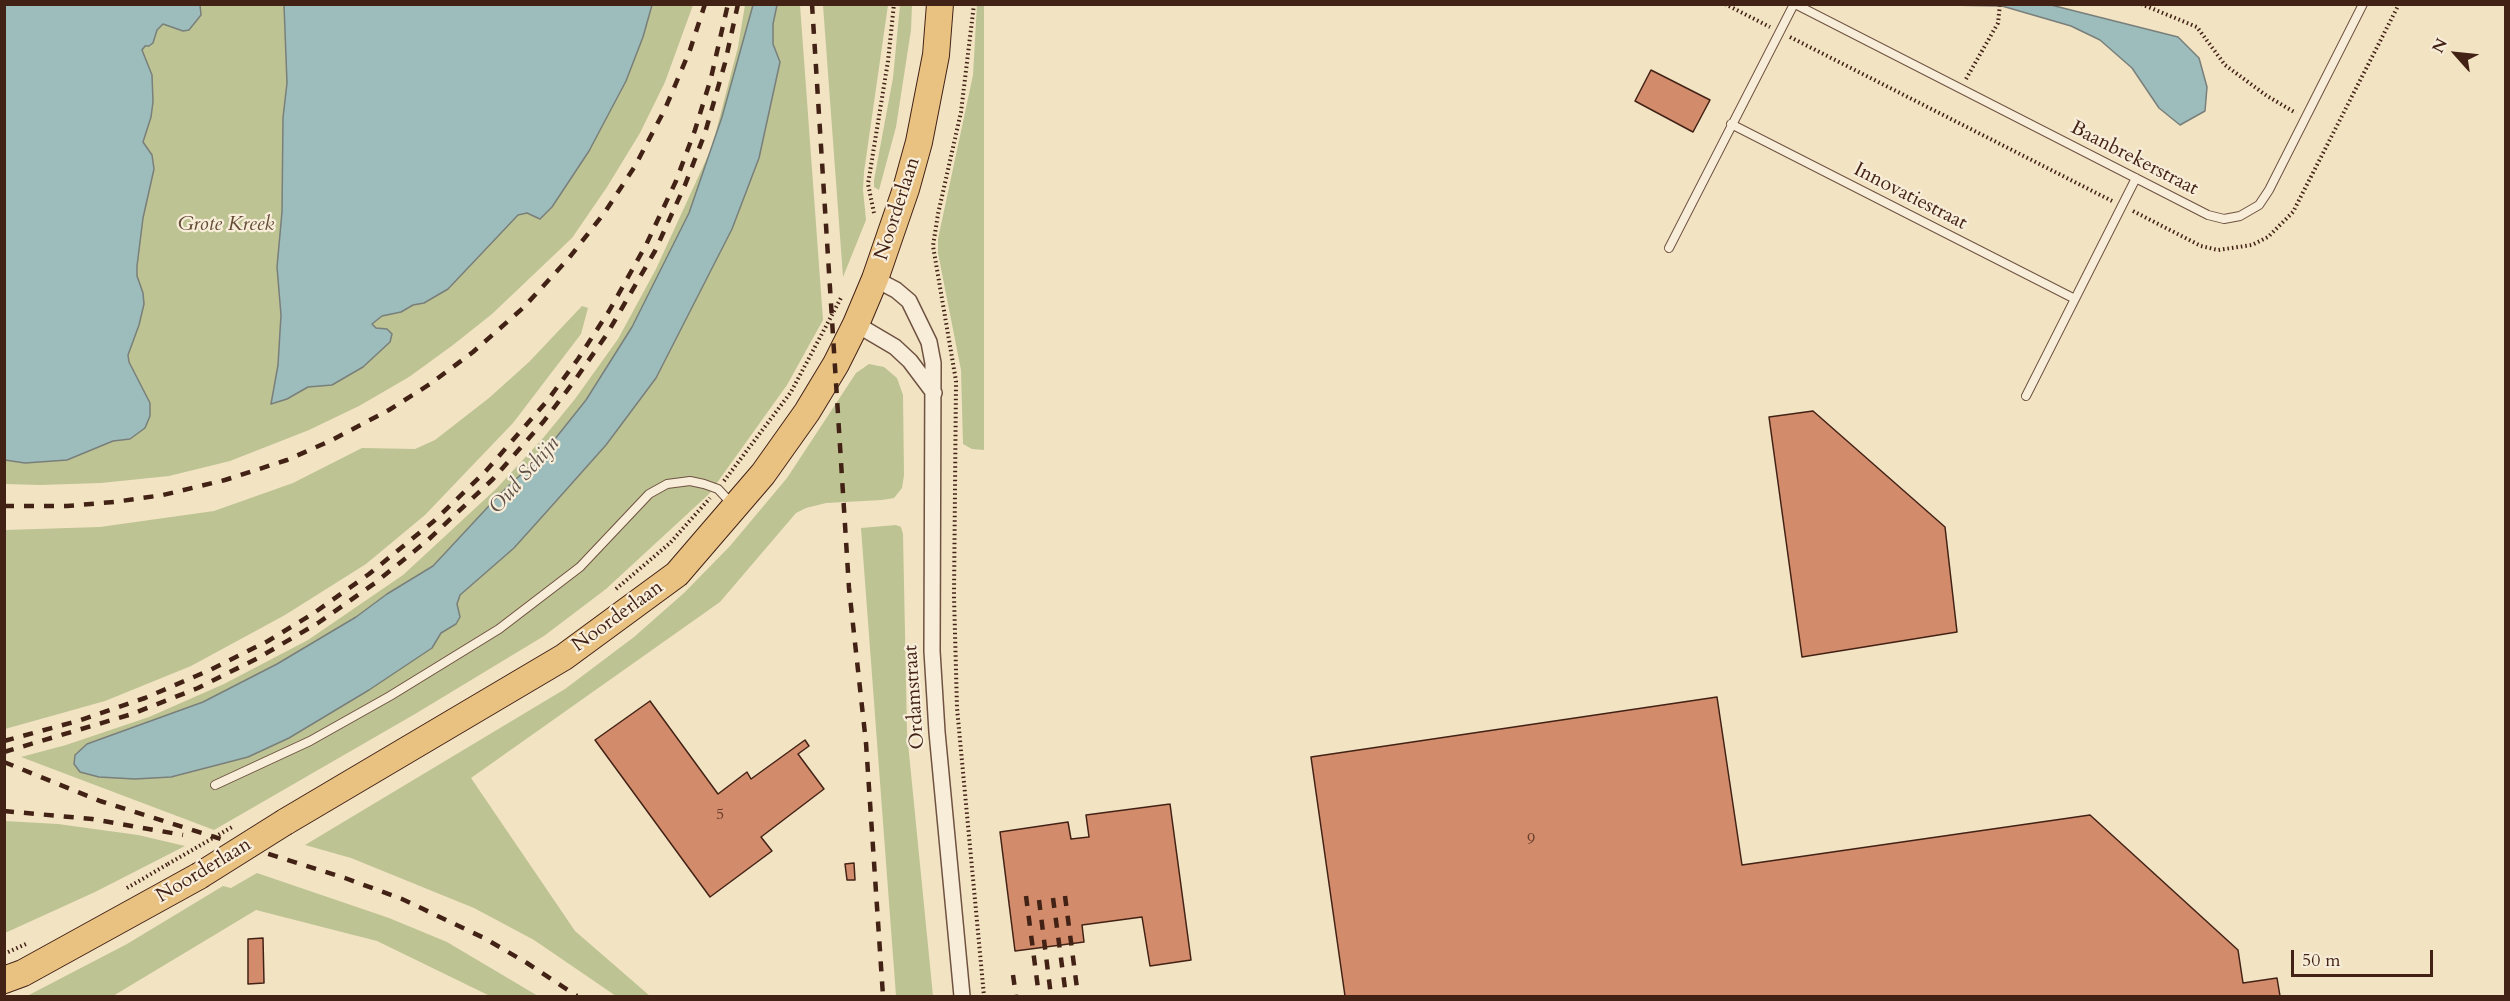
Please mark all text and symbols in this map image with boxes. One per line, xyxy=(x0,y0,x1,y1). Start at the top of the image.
north arrow xyxy=(2426,24,2486,84)
text: N xyxy=(2427,35,2453,57)
street label: Baanbrekerstraat xyxy=(2066,116,2202,202)
street label: Noorderlaan xyxy=(870,155,926,263)
street label: Innovatiestraat xyxy=(1849,158,1971,236)
park label: Grote Kreek xyxy=(178,213,274,237)
water label: Oud Schijn xyxy=(485,432,565,520)
street label: Noorderlaan xyxy=(568,576,668,658)
street label: Ordamstraat xyxy=(899,644,931,750)
house number: 5 xyxy=(716,805,724,825)
house number: 9 xyxy=(1527,830,1535,850)
street label: Noorderlaan xyxy=(152,833,256,909)
scale bar xyxy=(2294,938,2436,976)
text: 50 m xyxy=(2302,948,2341,973)

